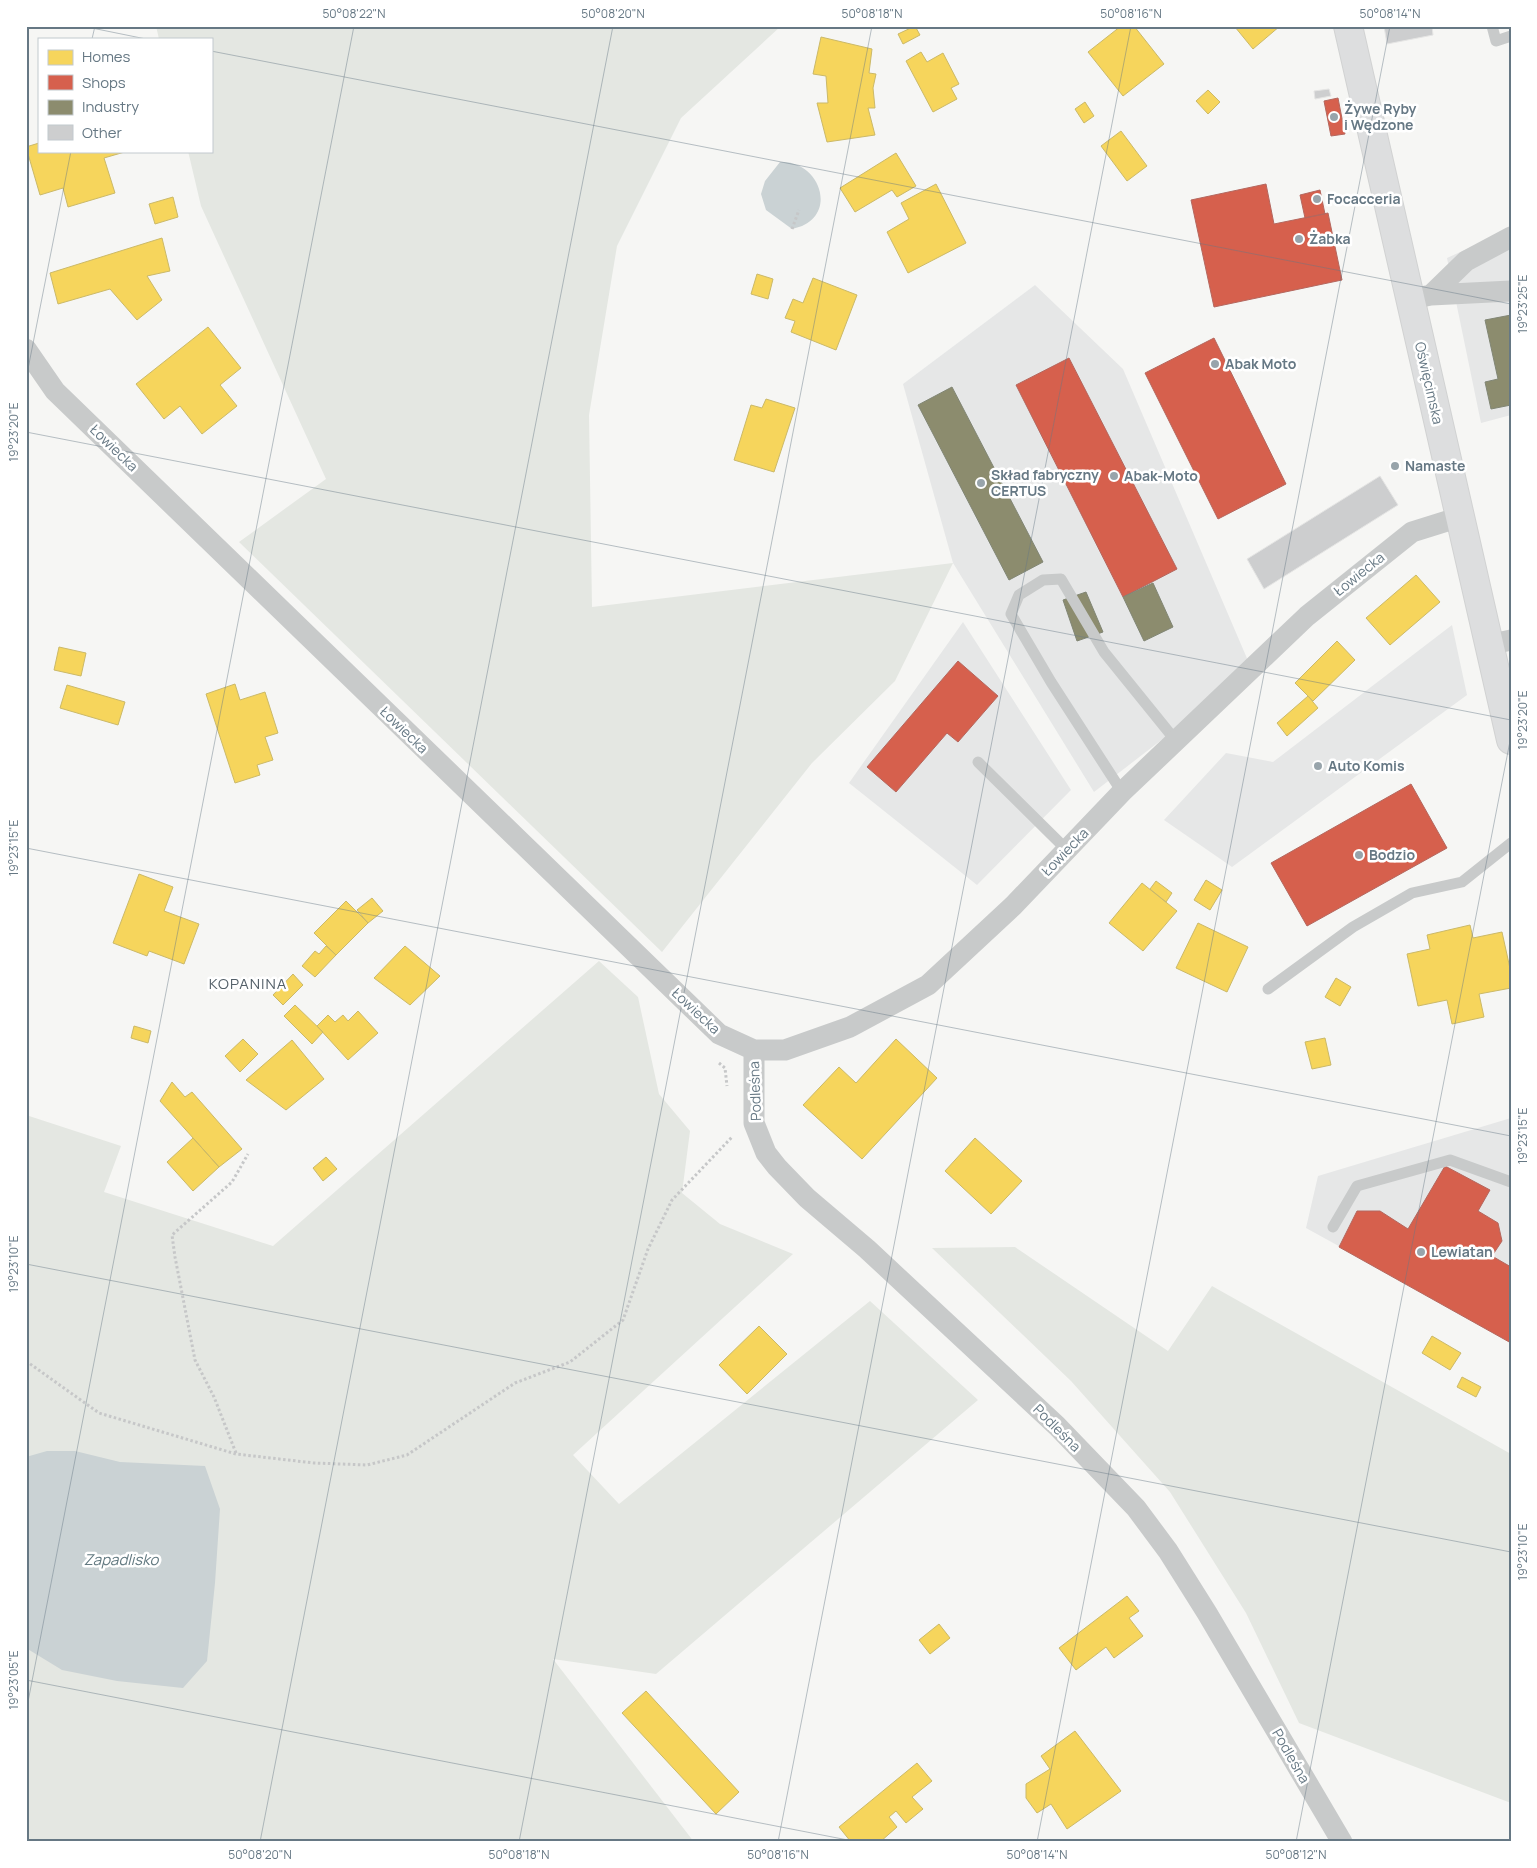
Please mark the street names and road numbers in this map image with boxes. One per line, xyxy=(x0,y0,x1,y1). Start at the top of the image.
street label: Oświęcimska xyxy=(1411,340,1448,426)
street label: Łowiecka xyxy=(86,420,142,475)
street label: Łowiecka xyxy=(1329,547,1388,600)
street label: Łowiecka xyxy=(376,702,432,757)
street label: Łowiecka xyxy=(1037,824,1092,880)
street label: Łowiecka xyxy=(668,983,725,1038)
street label: Podleśna xyxy=(744,1061,765,1121)
street label: Podleśna xyxy=(1029,1400,1085,1456)
street label: Podleśna xyxy=(1268,1725,1315,1786)

